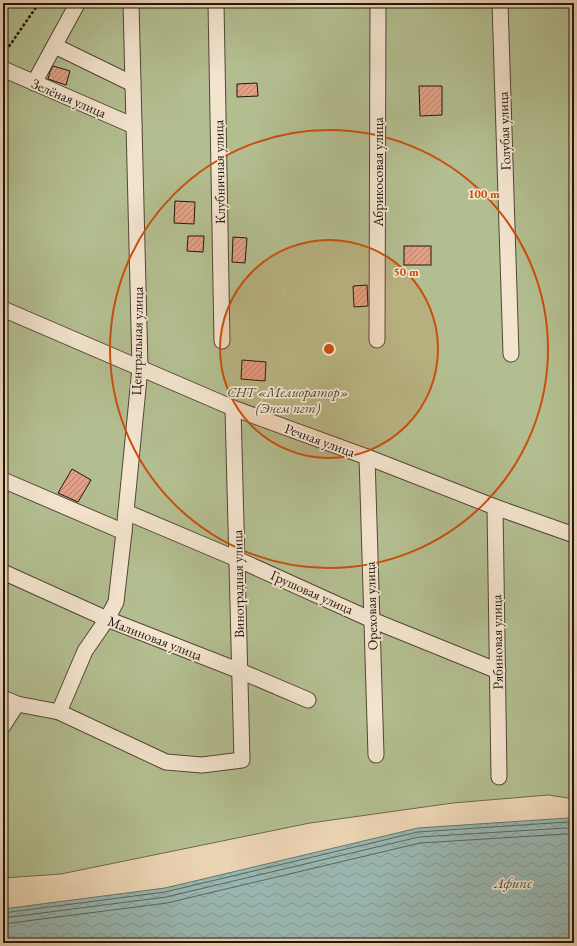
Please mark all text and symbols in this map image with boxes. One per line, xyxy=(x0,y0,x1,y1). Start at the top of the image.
street label: Зелёная улица xyxy=(29,74,109,122)
street label: Голубая улица xyxy=(494,91,514,171)
street label: Абрикосовая улица xyxy=(369,117,387,228)
street label: Клубничная улица xyxy=(209,119,229,224)
text: 100 m xyxy=(468,186,500,202)
text: 50 m xyxy=(393,264,419,280)
street label: Центральная улица xyxy=(127,286,147,396)
centre of rings xyxy=(322,342,336,356)
park label: СНТ «Мелиоратор» (Энем пгт) xyxy=(227,383,349,417)
street label: Речная улица xyxy=(282,419,358,461)
street label: Виноградная улица xyxy=(228,529,248,638)
street label: Ореховая улица xyxy=(360,561,382,651)
street label: Грушовая улица xyxy=(268,566,357,618)
street label: Рябиновая улица xyxy=(487,594,507,690)
street label: Малиновая улица xyxy=(105,612,205,664)
water label: Афипс xyxy=(493,873,532,892)

